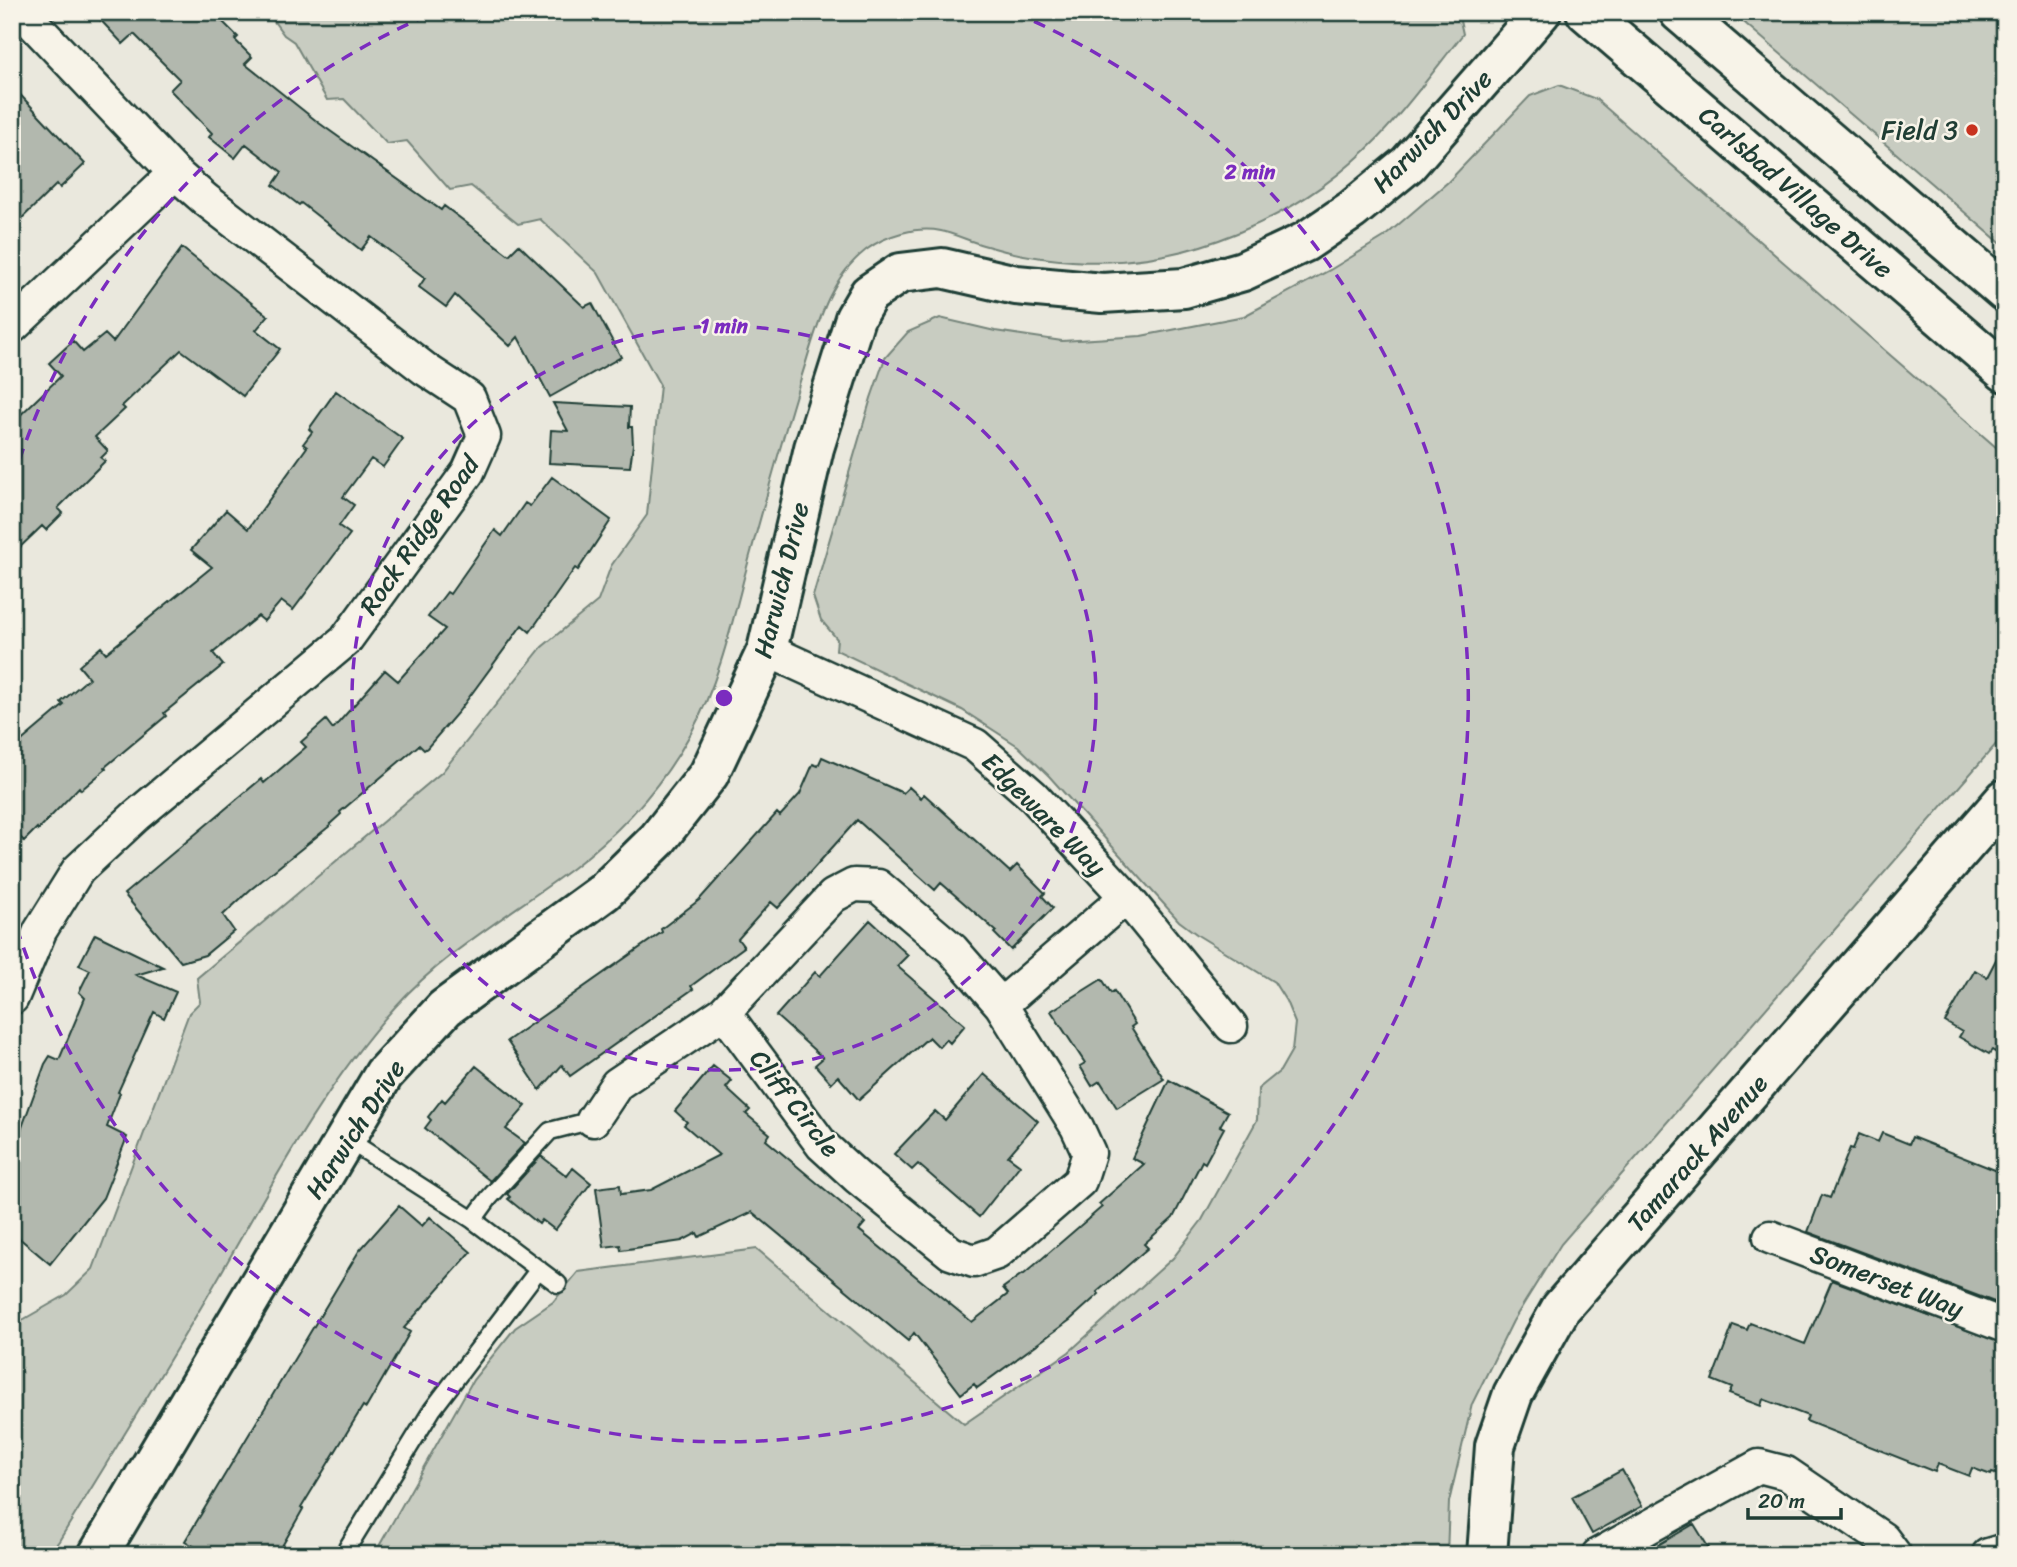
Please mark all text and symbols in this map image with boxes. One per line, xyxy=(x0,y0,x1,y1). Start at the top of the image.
street label: Harwich Drive xyxy=(1360,58,1504,204)
street label: Carlsbad Village Drive xyxy=(1688,94,1904,290)
place label: Field 3 xyxy=(1881,107,1958,153)
marker: Field 3 xyxy=(1964,122,1980,138)
text: 2 min xyxy=(1224,153,1276,191)
text: 1 min xyxy=(700,307,749,345)
street label: Rock Ridge Road xyxy=(347,443,493,625)
street label: Harwich Drive xyxy=(739,497,823,663)
centre of rings xyxy=(712,686,736,710)
street label: Edgeware Way xyxy=(970,740,1118,888)
street label: Cliff Circle xyxy=(738,1039,853,1168)
street label: Harwich Drive xyxy=(292,1050,418,1208)
street label: Tamarack Avenue xyxy=(1615,1063,1780,1243)
street label: Somerset Way xyxy=(1803,1231,1971,1332)
scale bar xyxy=(1748,1476,1840,1520)
text: 20 m xyxy=(1758,1482,1805,1520)

